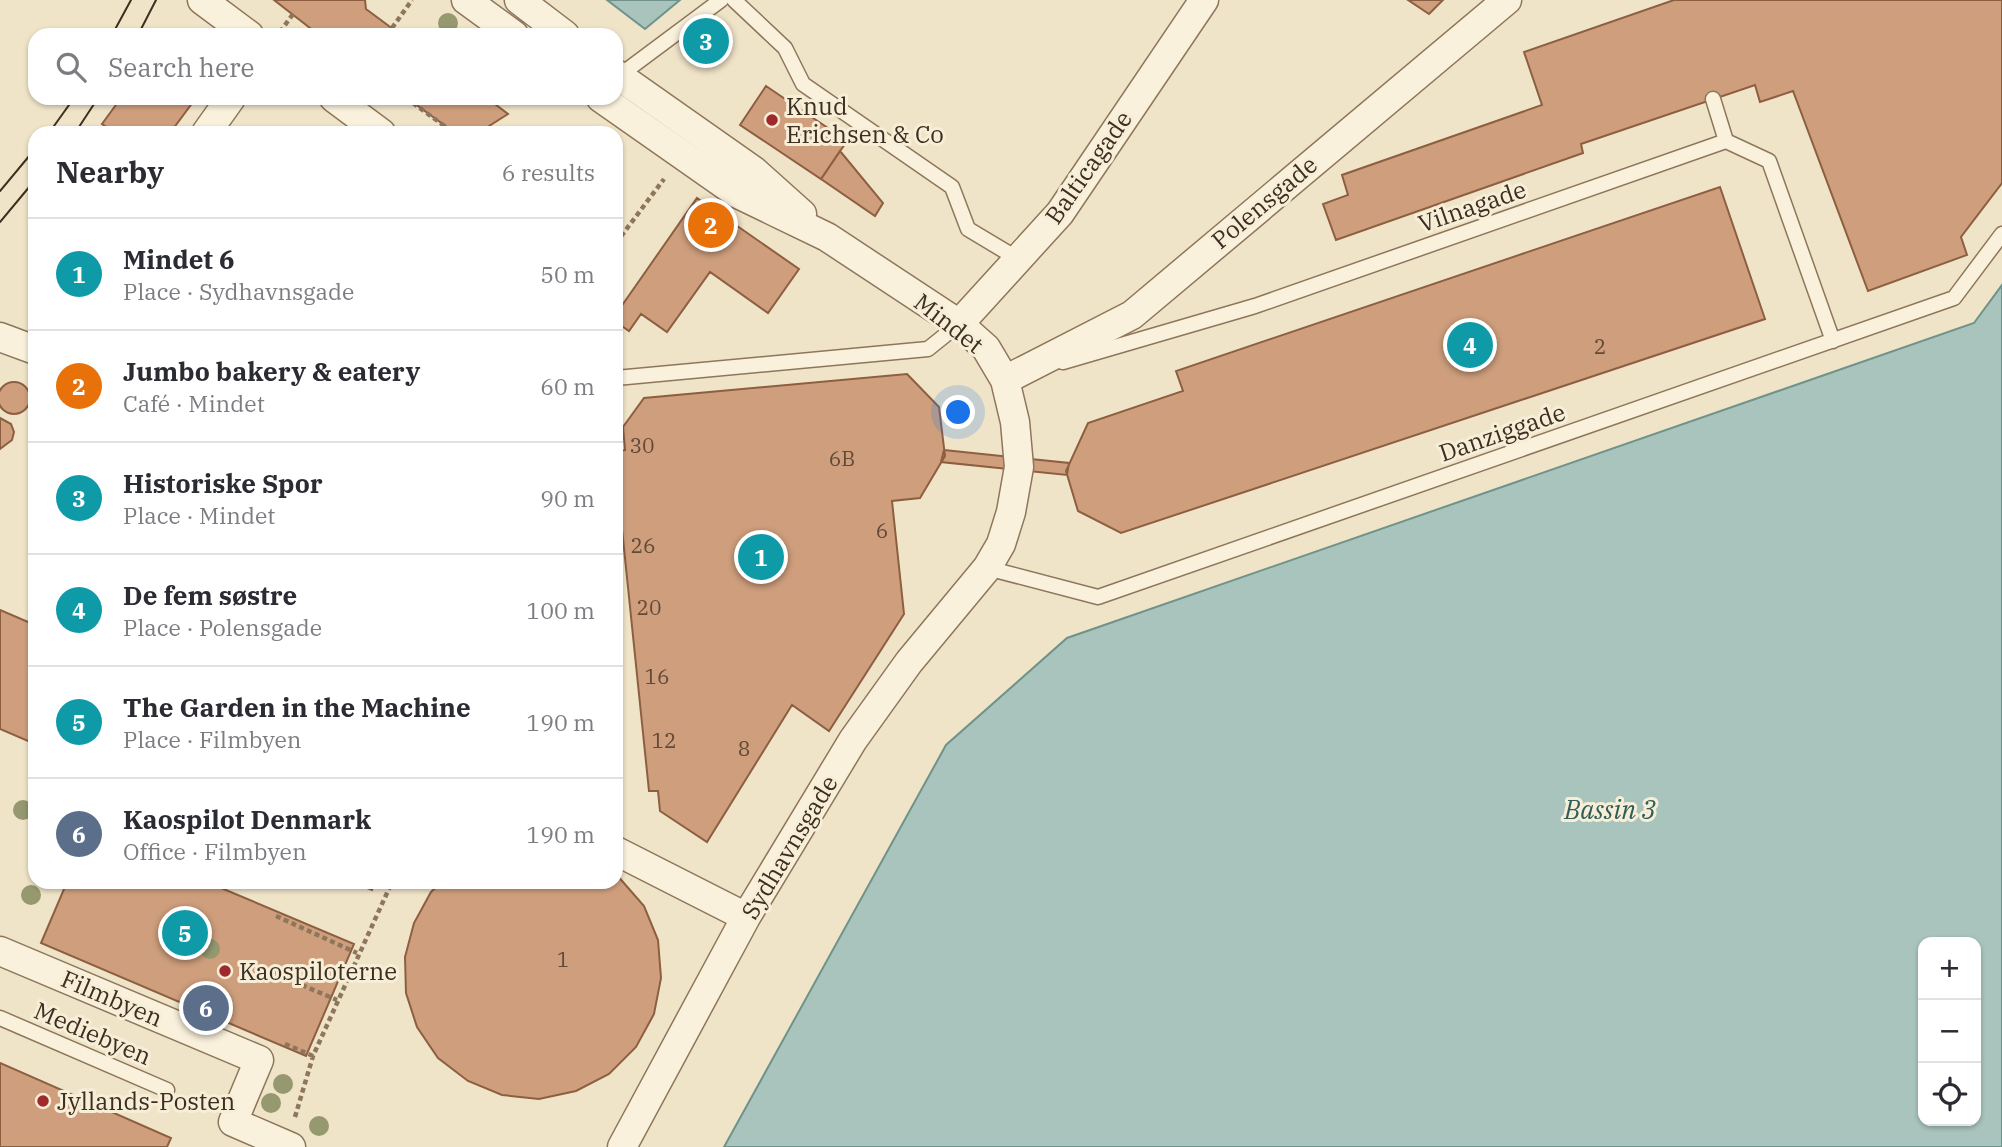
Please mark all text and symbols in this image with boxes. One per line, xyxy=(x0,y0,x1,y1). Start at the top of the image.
pin: 3 xyxy=(683,15,729,67)
search box xyxy=(28,28,623,105)
icon: search xyxy=(52,48,90,86)
text: Search here xyxy=(108,50,254,84)
place label: Knud Erichsen & Co xyxy=(786,90,944,150)
street label: Balticagade xyxy=(1037,104,1139,230)
marker: Knud Erichsen & Co xyxy=(764,112,780,128)
street label: Polensgade xyxy=(1205,148,1323,256)
text: Nearby xyxy=(56,152,164,191)
text: 6 results xyxy=(502,157,595,187)
street label: Vilnagade xyxy=(1414,173,1530,239)
pin: 2 xyxy=(688,199,734,251)
text: Mindet 6 xyxy=(123,242,235,276)
text: 1 xyxy=(72,259,86,289)
text: 50 m xyxy=(540,259,595,289)
text: Place · Sydhavnsgade xyxy=(123,276,354,306)
street label: Mindet xyxy=(908,286,990,360)
pin: 4 xyxy=(1447,319,1493,371)
house number: 2 xyxy=(1594,332,1606,360)
text: Jumbo bakery & eatery xyxy=(123,354,420,388)
text: 2 xyxy=(72,371,86,401)
text: 60 m xyxy=(540,371,595,401)
text: Café · Mindet xyxy=(123,388,265,418)
your location xyxy=(941,395,975,429)
street label: Danziggade xyxy=(1435,395,1569,469)
house number: 30 xyxy=(629,431,655,459)
house number: 6B xyxy=(829,444,855,472)
text: Historiske Spor xyxy=(123,466,323,500)
text: 3 xyxy=(72,483,86,513)
text: 90 m xyxy=(540,483,595,513)
text: Place · Mindet xyxy=(123,500,275,530)
house number: 6 xyxy=(876,516,888,544)
house number: 26 xyxy=(630,531,656,559)
pin: 1 xyxy=(738,531,784,583)
text: De fem søstre xyxy=(123,578,297,612)
house number: 20 xyxy=(636,593,662,621)
text: 4 xyxy=(72,595,86,625)
text: 100 m xyxy=(526,595,595,625)
text: Place · Polensgade xyxy=(123,612,322,642)
house number: 16 xyxy=(644,662,670,690)
text: The Garden in the Machine xyxy=(123,690,471,724)
text: 5 xyxy=(72,707,86,737)
text: 190 m xyxy=(526,707,595,737)
text: Place · Filmbyen xyxy=(123,724,302,754)
house number: 12 xyxy=(651,726,677,754)
house number: 8 xyxy=(738,734,750,762)
street label: Sydhavnsgade xyxy=(733,769,845,925)
water label: Bassin 3 xyxy=(1563,792,1656,826)
text: Kaospilot Denmark xyxy=(123,802,371,836)
text: 6 xyxy=(72,819,86,849)
text: 190 m xyxy=(526,819,595,849)
text: Office · Filmbyen xyxy=(123,836,307,866)
pin: 5 xyxy=(162,907,208,959)
map controls xyxy=(1918,937,1981,1126)
button: + xyxy=(1918,937,1981,1000)
house number: 1 xyxy=(557,945,569,973)
place label: Kaospiloterne xyxy=(239,955,397,987)
street label: Filmbyen xyxy=(56,962,168,1034)
marker: Kaospiloterne xyxy=(217,963,233,979)
pin: 6 xyxy=(183,982,229,1034)
street label: Mediebyen xyxy=(30,994,156,1072)
button: − xyxy=(1918,1000,1981,1063)
button: locate xyxy=(1918,1063,1981,1126)
place label: Jyllands-Posten xyxy=(57,1085,235,1117)
marker: Jyllands-Posten xyxy=(35,1093,51,1109)

